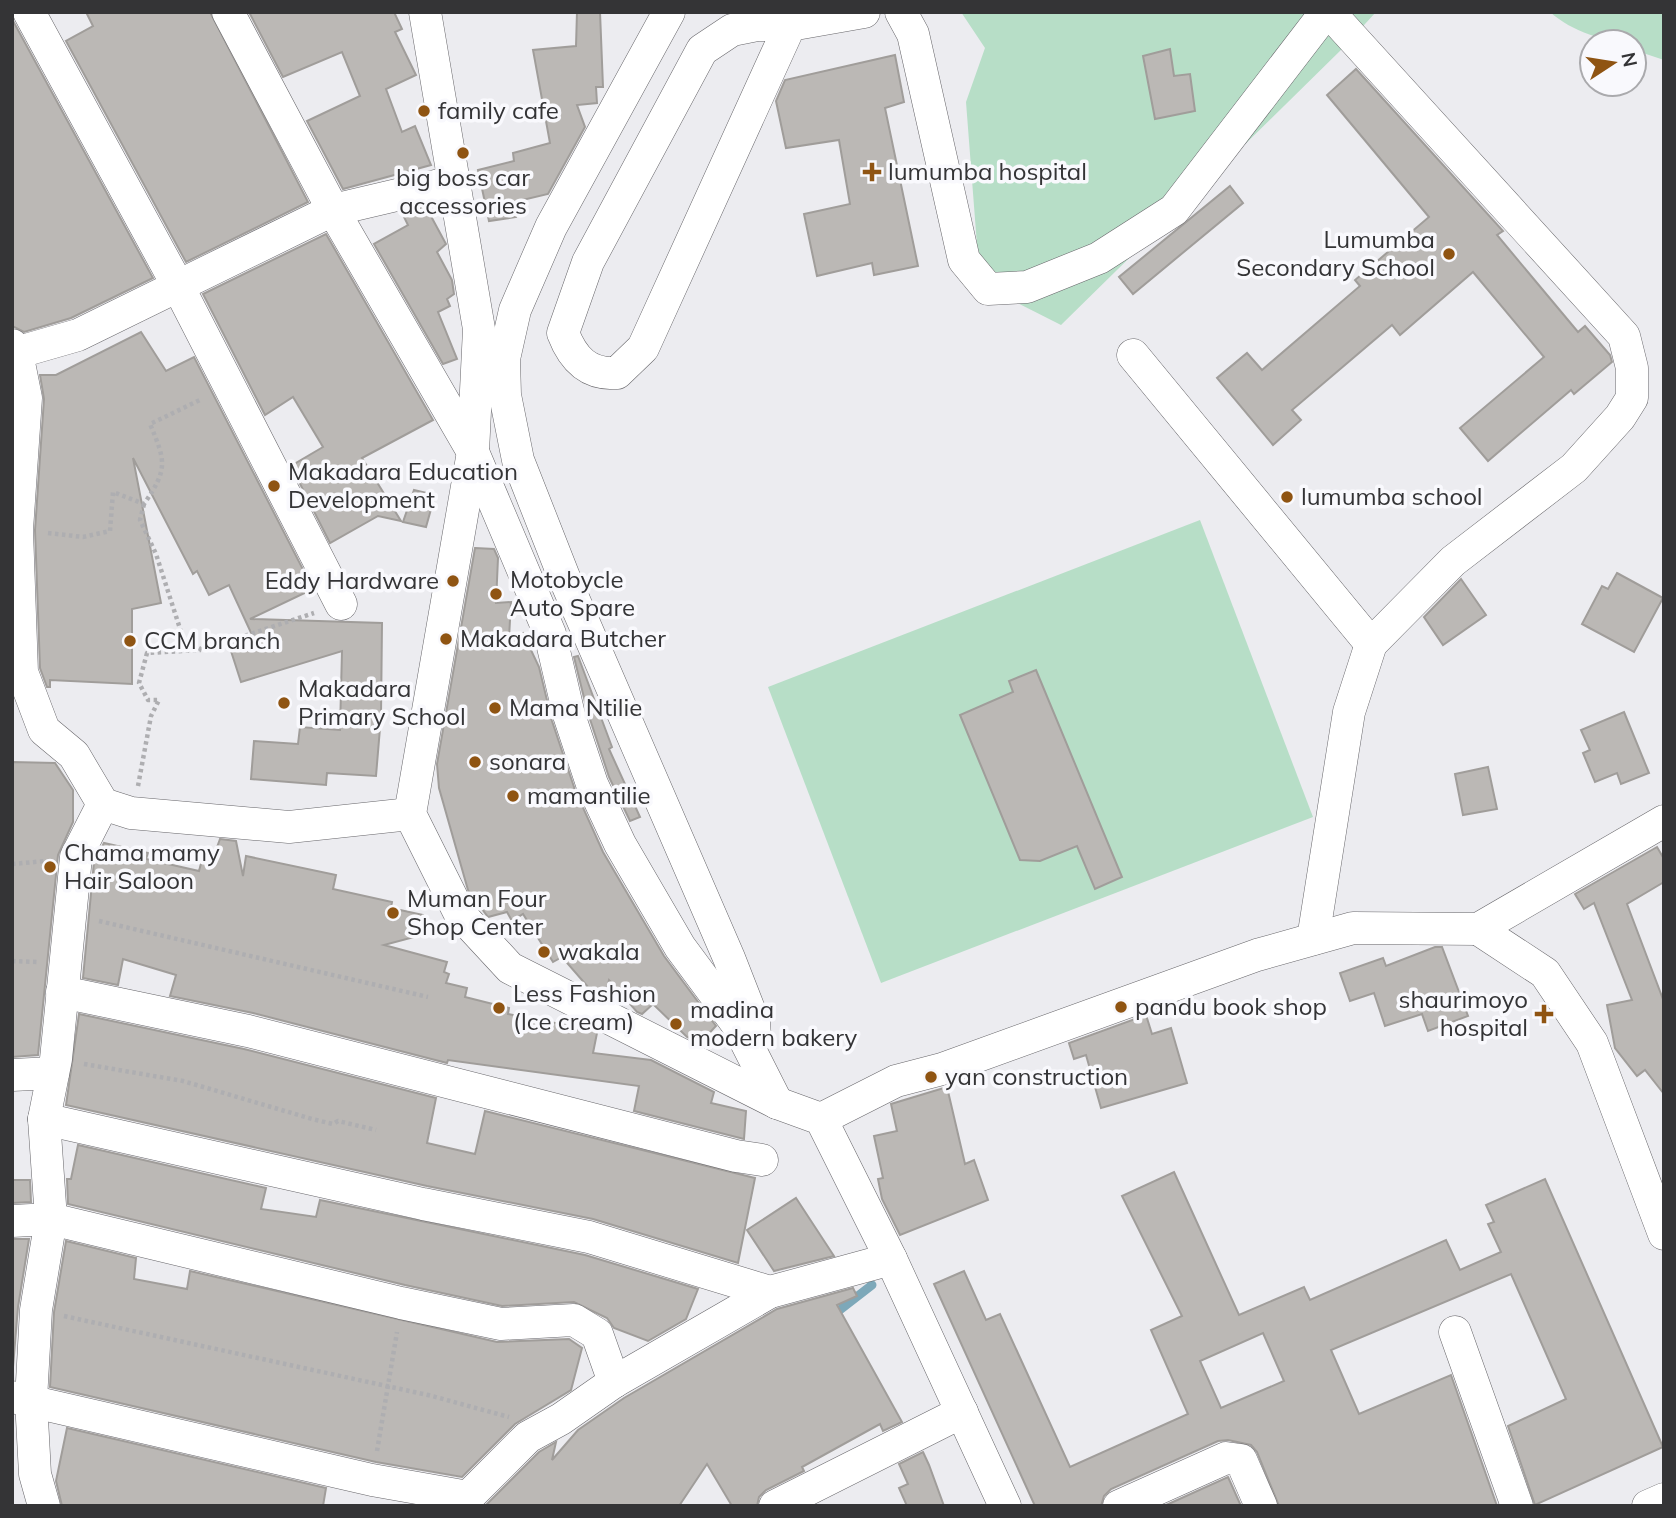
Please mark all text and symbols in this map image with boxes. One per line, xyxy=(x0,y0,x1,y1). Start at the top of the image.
north arrow xyxy=(1578,28,1648,98)
text: N xyxy=(1616,50,1643,69)
place label: family cafe xyxy=(438,95,559,125)
marker: family cafe xyxy=(416,103,432,119)
marker: big boss car accessories xyxy=(455,145,471,161)
place label: lumumba hospital xyxy=(888,156,1087,186)
place label: big boss car accessories xyxy=(396,162,530,220)
marker: lumumba hospital xyxy=(862,162,882,182)
place label: Lumumba Secondary School xyxy=(1236,224,1435,282)
marker: Lumumba Secondary School xyxy=(1441,246,1457,262)
place label: Makadara Education Development xyxy=(288,456,518,514)
marker: Makadara Education Development xyxy=(266,478,282,494)
place label: lumumba school xyxy=(1301,481,1483,511)
marker: lumumba school xyxy=(1279,489,1295,505)
place label: Motobycle Auto Spare xyxy=(510,564,635,622)
place label: Eddy Hardware xyxy=(265,565,439,595)
marker: Eddy Hardware xyxy=(445,573,461,589)
marker: Motobycle Auto Spare xyxy=(488,586,504,602)
place label: Makadara Butcher xyxy=(460,623,666,653)
place label: CCM branch xyxy=(144,625,281,655)
marker: Makadara Butcher xyxy=(438,631,454,647)
marker: CCM branch xyxy=(122,633,138,649)
place label: Makadara Primary School xyxy=(298,673,466,731)
place label: Mama Ntilie xyxy=(509,692,642,722)
marker: Makadara Primary School xyxy=(276,695,292,711)
marker: Mama Ntilie xyxy=(487,700,503,716)
place label: sonara xyxy=(489,746,566,776)
marker: sonara xyxy=(467,754,483,770)
place label: mamantilie xyxy=(527,780,651,810)
marker: mamantilie xyxy=(505,788,521,804)
place label: Chama mamy Hair Saloon xyxy=(64,837,220,895)
marker: Chama mamy Hair Saloon xyxy=(42,859,58,875)
place label: Muman Four Shop Center xyxy=(407,883,547,941)
marker: Muman Four Shop Center xyxy=(385,905,401,921)
place label: wakala xyxy=(558,936,640,966)
marker: wakala xyxy=(536,944,552,960)
place label: Less Fashion (Ice cream) xyxy=(513,978,656,1036)
place label: shaurimoyo hospital xyxy=(1398,984,1528,1042)
place label: pandu book shop xyxy=(1135,991,1327,1021)
place label: madina modern bakery xyxy=(690,994,858,1052)
marker: pandu book shop xyxy=(1113,999,1129,1015)
marker: Less Fashion (Ice cream) xyxy=(491,1000,507,1016)
marker: shaurimoyo hospital xyxy=(1534,1004,1554,1024)
marker: madina modern bakery xyxy=(668,1016,684,1032)
place label: yan construction xyxy=(945,1061,1128,1091)
marker: yan construction xyxy=(923,1069,939,1085)

